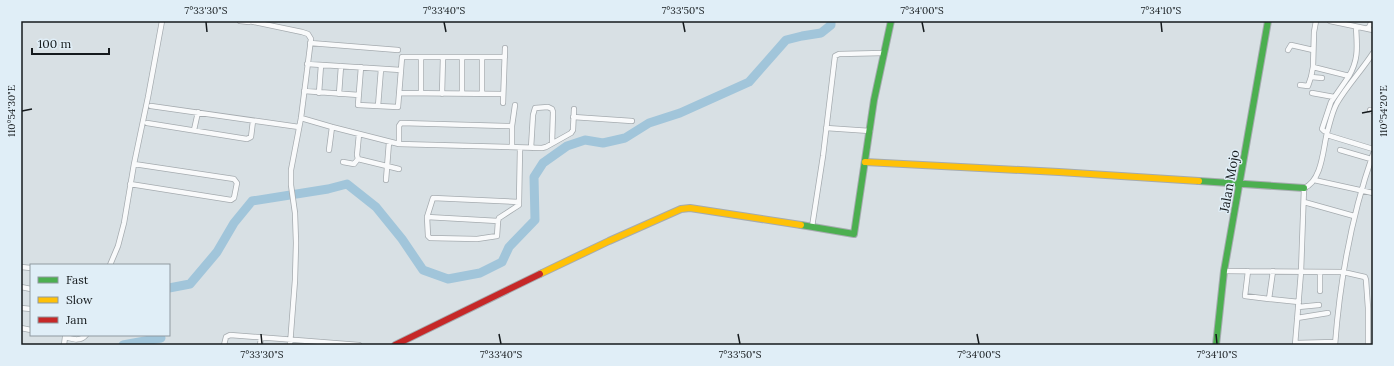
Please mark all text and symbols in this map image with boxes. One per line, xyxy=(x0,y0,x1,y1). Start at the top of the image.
text: 7°33'30"S xyxy=(185,4,228,17)
text: 7°33'40"S xyxy=(423,4,465,17)
text: 7°33'50"S xyxy=(662,4,705,17)
text: 7°34'00"S xyxy=(900,4,944,17)
text: 7°34'10"S xyxy=(1141,4,1182,17)
scale bar xyxy=(32,30,109,56)
text: 100 m xyxy=(38,36,71,51)
text: 110°54'30"E xyxy=(5,85,18,137)
text: 110°54'20"E xyxy=(1377,85,1390,137)
street label: Jalan Mojo xyxy=(1215,148,1243,215)
legend xyxy=(30,264,170,336)
text: Fast xyxy=(66,272,89,287)
text: Slow xyxy=(66,292,93,307)
text: Jam xyxy=(65,312,87,327)
text: 7°33'30"S xyxy=(241,348,284,361)
text: 7°33'40"S xyxy=(480,348,522,361)
text: 7°33'50"S xyxy=(719,348,762,361)
text: 7°34'00"S xyxy=(957,348,1001,361)
text: 7°34'10"S xyxy=(1197,348,1238,361)

